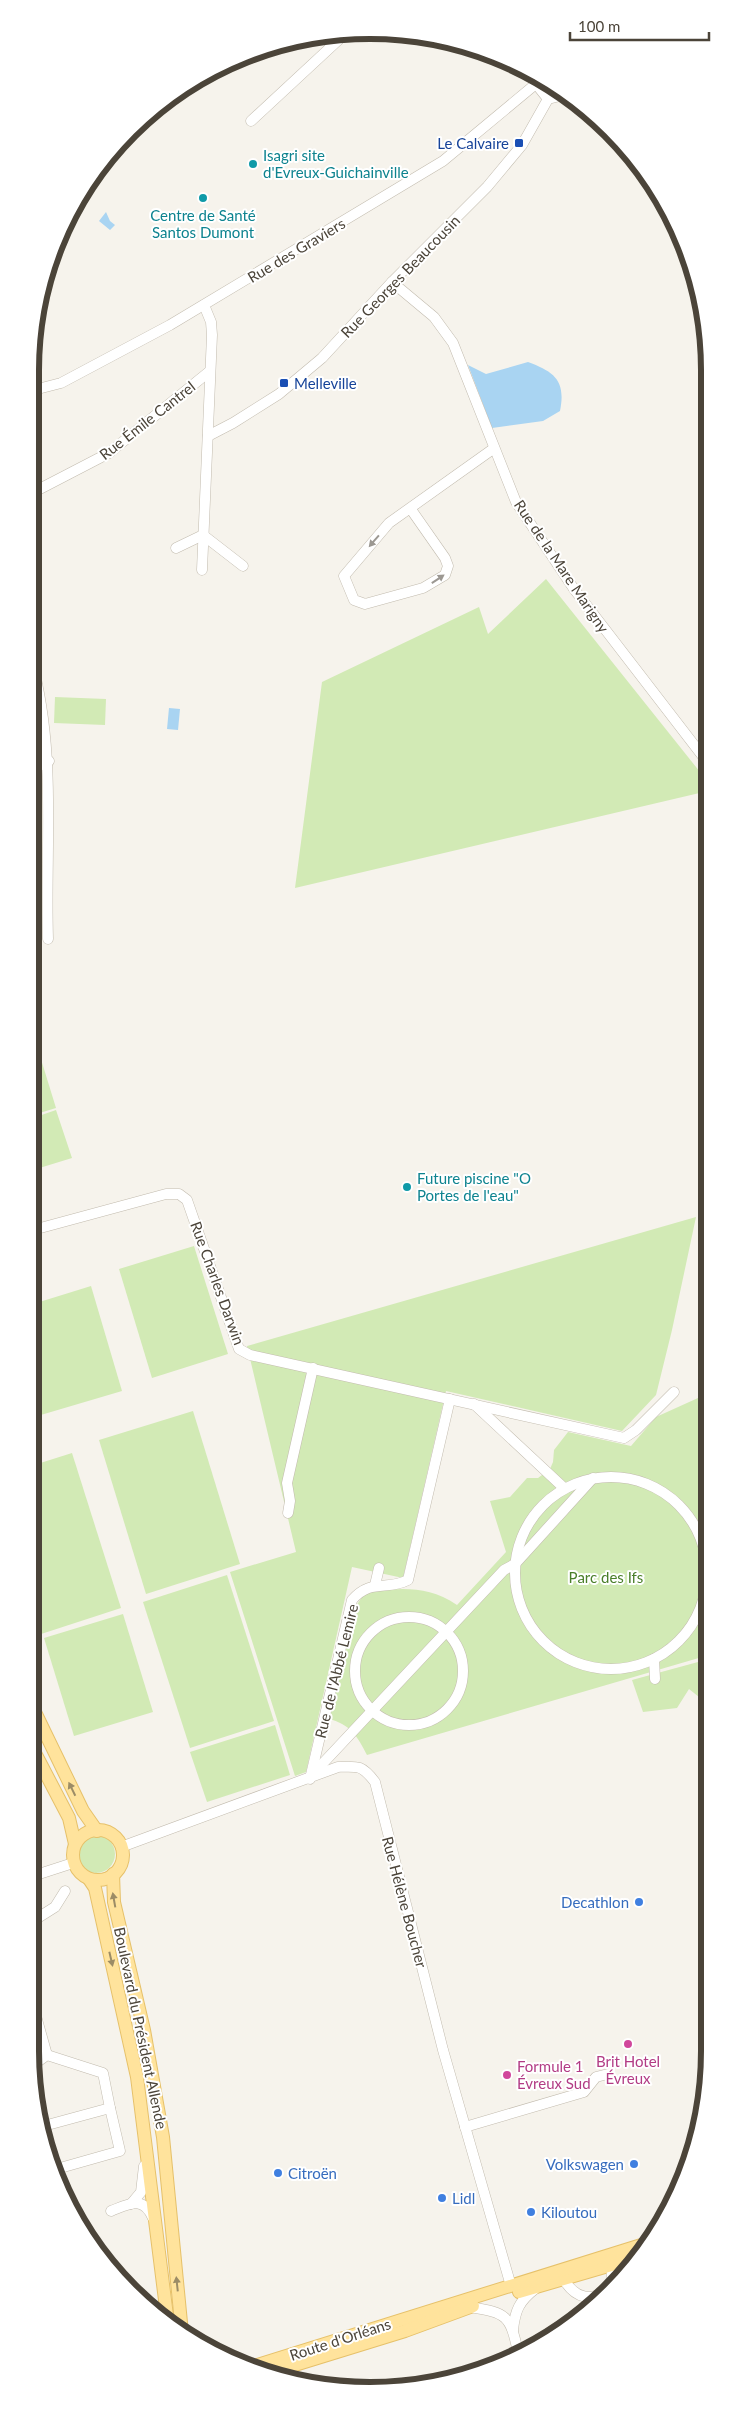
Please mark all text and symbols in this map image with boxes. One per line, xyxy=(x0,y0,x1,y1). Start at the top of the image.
scale bar xyxy=(570,10,709,42)
text: 100 m xyxy=(578,17,620,35)
place label: Le Calvaire xyxy=(437,134,509,152)
marker: Le Calvaire xyxy=(513,137,525,149)
place label: Isagri site d'Evreux-Guichainville xyxy=(263,146,409,181)
marker: Isagri site d'Evreux-Guichainville xyxy=(247,158,259,170)
marker: Centre de Santé Santos Dumont xyxy=(197,192,209,204)
place label: Centre de Santé Santos Dumont xyxy=(150,206,256,241)
street label: Rue Georges Beaucousin xyxy=(337,211,463,341)
street label: Rue des Graviers xyxy=(244,214,348,286)
place label: Melleville xyxy=(294,374,357,392)
street label: Rue Émile Cantrel xyxy=(96,377,198,463)
marker: Melleville xyxy=(278,377,290,389)
street label: Rue de la Mare Marigny xyxy=(511,496,613,636)
one-way arrow xyxy=(368,534,380,546)
one-way arrow xyxy=(431,574,445,583)
place label: Future piscine "O Portes de l'eau" xyxy=(417,1169,531,1204)
marker: Future piscine "O Portes de l'eau" xyxy=(401,1181,413,1193)
street label: Rue Charles Darwin xyxy=(187,1219,249,1347)
park label: Parc des Ifs xyxy=(569,1568,643,1586)
street label: Rue de l'Abbé Lemire xyxy=(311,1602,361,1740)
one-way arrow xyxy=(68,1782,76,1796)
street label: Rue Hélène Boucher xyxy=(379,1834,431,1970)
one-way arrow xyxy=(110,1892,118,1908)
place label: Decathlon xyxy=(561,1893,629,1911)
marker: Decathlon xyxy=(633,1896,645,1908)
street label: Boulevard du Président Allende xyxy=(111,1925,171,2131)
one-way arrow xyxy=(107,1952,115,1967)
marker: Brit Hotel Évreux xyxy=(622,2038,634,2050)
place label: Brit Hotel Évreux xyxy=(596,2052,660,2087)
place label: Formule 1 Évreux Sud xyxy=(517,2057,591,2092)
marker: Formule 1 Évreux Sud xyxy=(501,2069,513,2081)
place label: Volkswagen xyxy=(546,2155,624,2173)
marker: Volkswagen xyxy=(628,2158,640,2170)
place label: Citroën xyxy=(288,2164,337,2182)
marker: Citroën xyxy=(272,2167,284,2179)
place label: Lidl xyxy=(452,2189,475,2207)
marker: Lidl xyxy=(436,2192,448,2204)
place label: Kiloutou xyxy=(541,2203,597,2221)
marker: Kiloutou xyxy=(525,2206,537,2218)
one-way arrow xyxy=(173,2276,181,2292)
street label: Route d'Orléans xyxy=(287,2314,393,2364)

